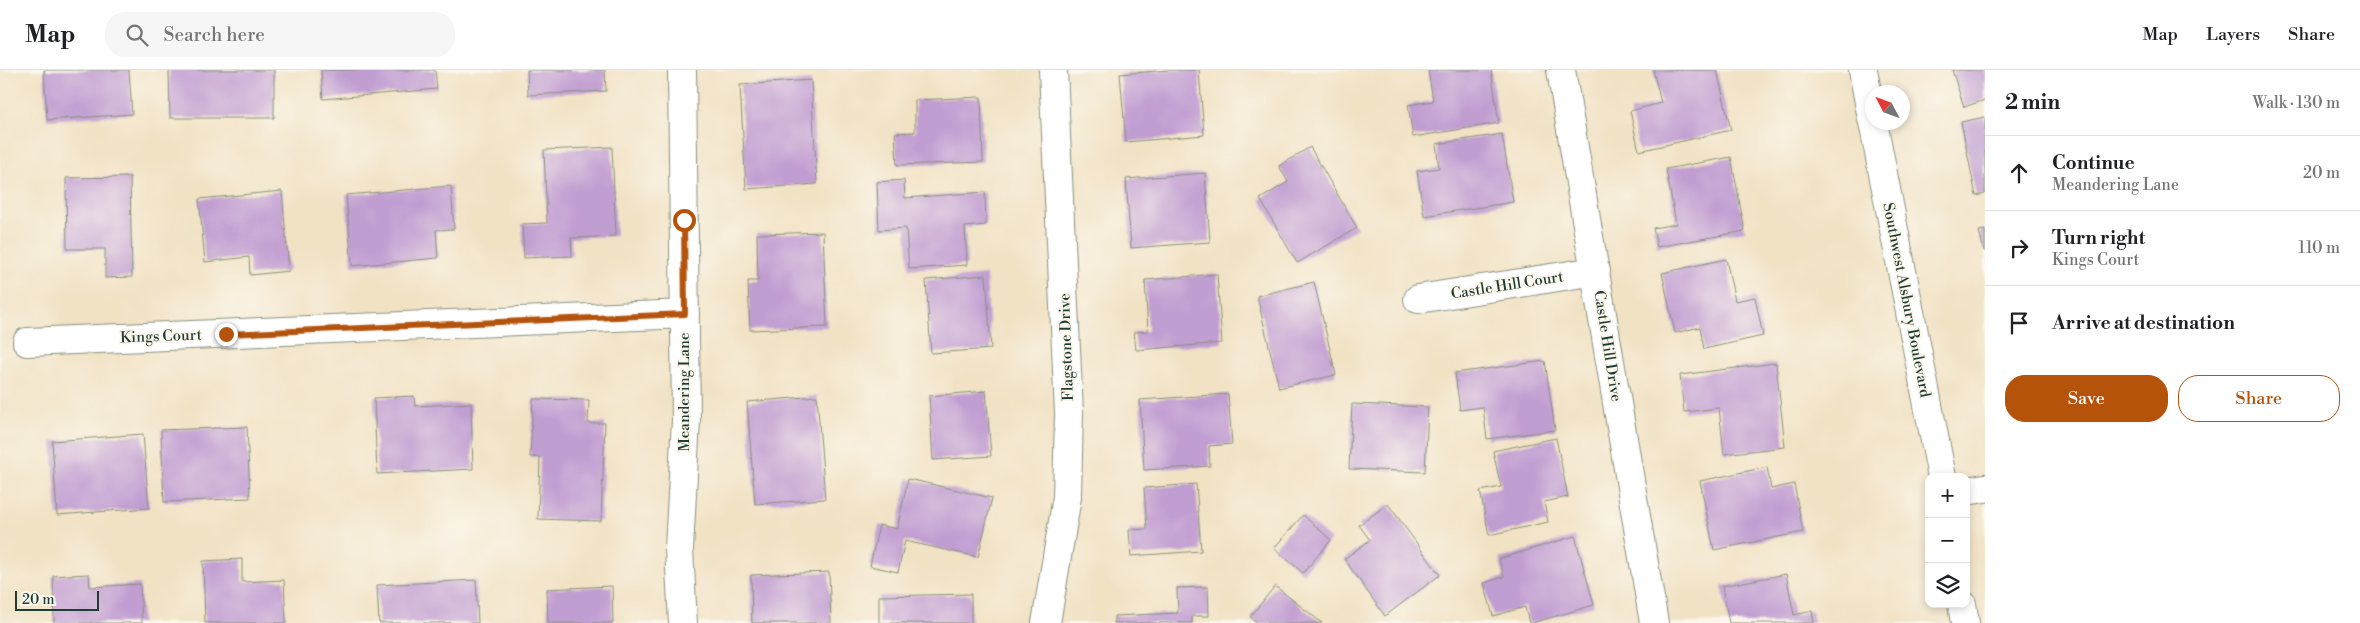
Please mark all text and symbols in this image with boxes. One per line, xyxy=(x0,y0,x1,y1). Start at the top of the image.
search box xyxy=(105,12,455,57)
text: Map xyxy=(25,20,75,50)
icon: search xyxy=(123,21,151,49)
text: Search here xyxy=(163,23,265,47)
text: Map xyxy=(2143,23,2178,46)
text: Layers xyxy=(2206,23,2260,46)
text: Share xyxy=(2288,23,2335,46)
north arrow xyxy=(1865,85,1910,130)
text: 2 min xyxy=(2005,90,2060,116)
text: Walk · 130 m xyxy=(2252,93,2340,113)
text: Continue xyxy=(2052,151,2135,175)
icon: ahead xyxy=(2005,159,2033,187)
text: 20 m xyxy=(2303,163,2340,183)
text: Meandering Lane xyxy=(2052,175,2179,195)
street label: Southwest Alsbury Boulevard xyxy=(1878,201,1935,400)
route start xyxy=(673,209,696,232)
text: Turn right xyxy=(2052,226,2145,250)
icon: right xyxy=(2005,234,2033,262)
text: 110 m xyxy=(2298,238,2340,258)
text: Kings Court xyxy=(2052,250,2139,270)
street label: Castle Hill Court xyxy=(1449,267,1565,304)
street label: Castle Hill Drive xyxy=(1589,289,1626,403)
street label: Flagstone Drive xyxy=(1055,293,1078,401)
icon: arrive xyxy=(2005,309,2033,337)
text: Arrive at destination xyxy=(2052,311,2235,335)
route end xyxy=(215,323,238,346)
street label: Kings Court xyxy=(120,326,203,347)
street label: Meandering Lane xyxy=(675,332,694,452)
button: Save xyxy=(2005,375,2168,422)
button: Share xyxy=(2178,375,2340,422)
map controls xyxy=(1925,473,1970,608)
button: + xyxy=(1925,473,1970,518)
button: − xyxy=(1925,518,1970,563)
button: layers xyxy=(1925,563,1970,608)
scale bar xyxy=(15,588,99,611)
text: 20 m xyxy=(22,591,54,609)

